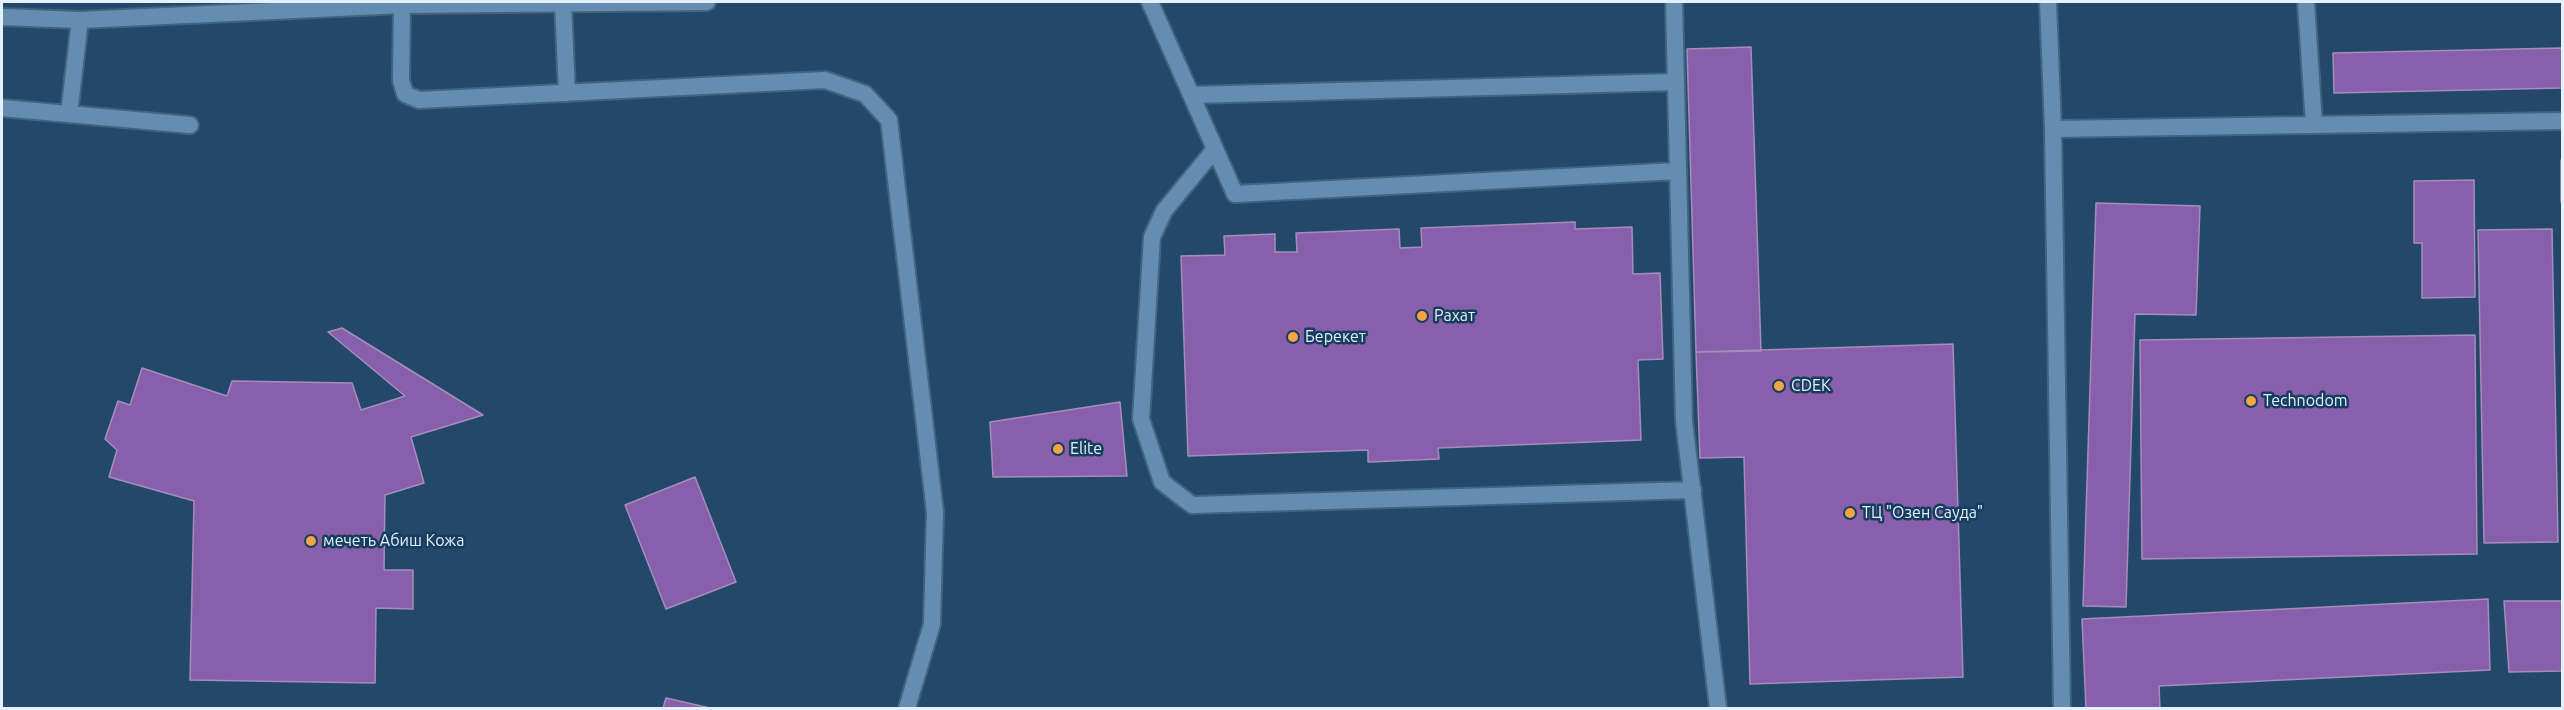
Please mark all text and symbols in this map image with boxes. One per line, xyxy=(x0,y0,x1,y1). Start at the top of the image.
place label: Рахат xyxy=(1434,306,1475,326)
marker: Рахат xyxy=(1415,309,1429,323)
place label: Берекет xyxy=(1305,327,1366,347)
marker: Берекет xyxy=(1286,330,1300,344)
place label: CDEK xyxy=(1791,376,1831,396)
marker: CDEK xyxy=(1772,379,1786,393)
place label: Technodom xyxy=(2263,391,2348,411)
marker: Technodom xyxy=(2244,394,2258,408)
place label: Elite xyxy=(1070,439,1102,459)
marker: Elite xyxy=(1051,442,1065,456)
place label: ТЦ "Озен Сауда" xyxy=(1862,503,1983,523)
marker: ТЦ "Озен Сауда" xyxy=(1843,506,1857,520)
place label: мечеть Абиш Кожа xyxy=(323,531,464,551)
marker: мечеть Абиш Кожа xyxy=(304,534,318,548)

